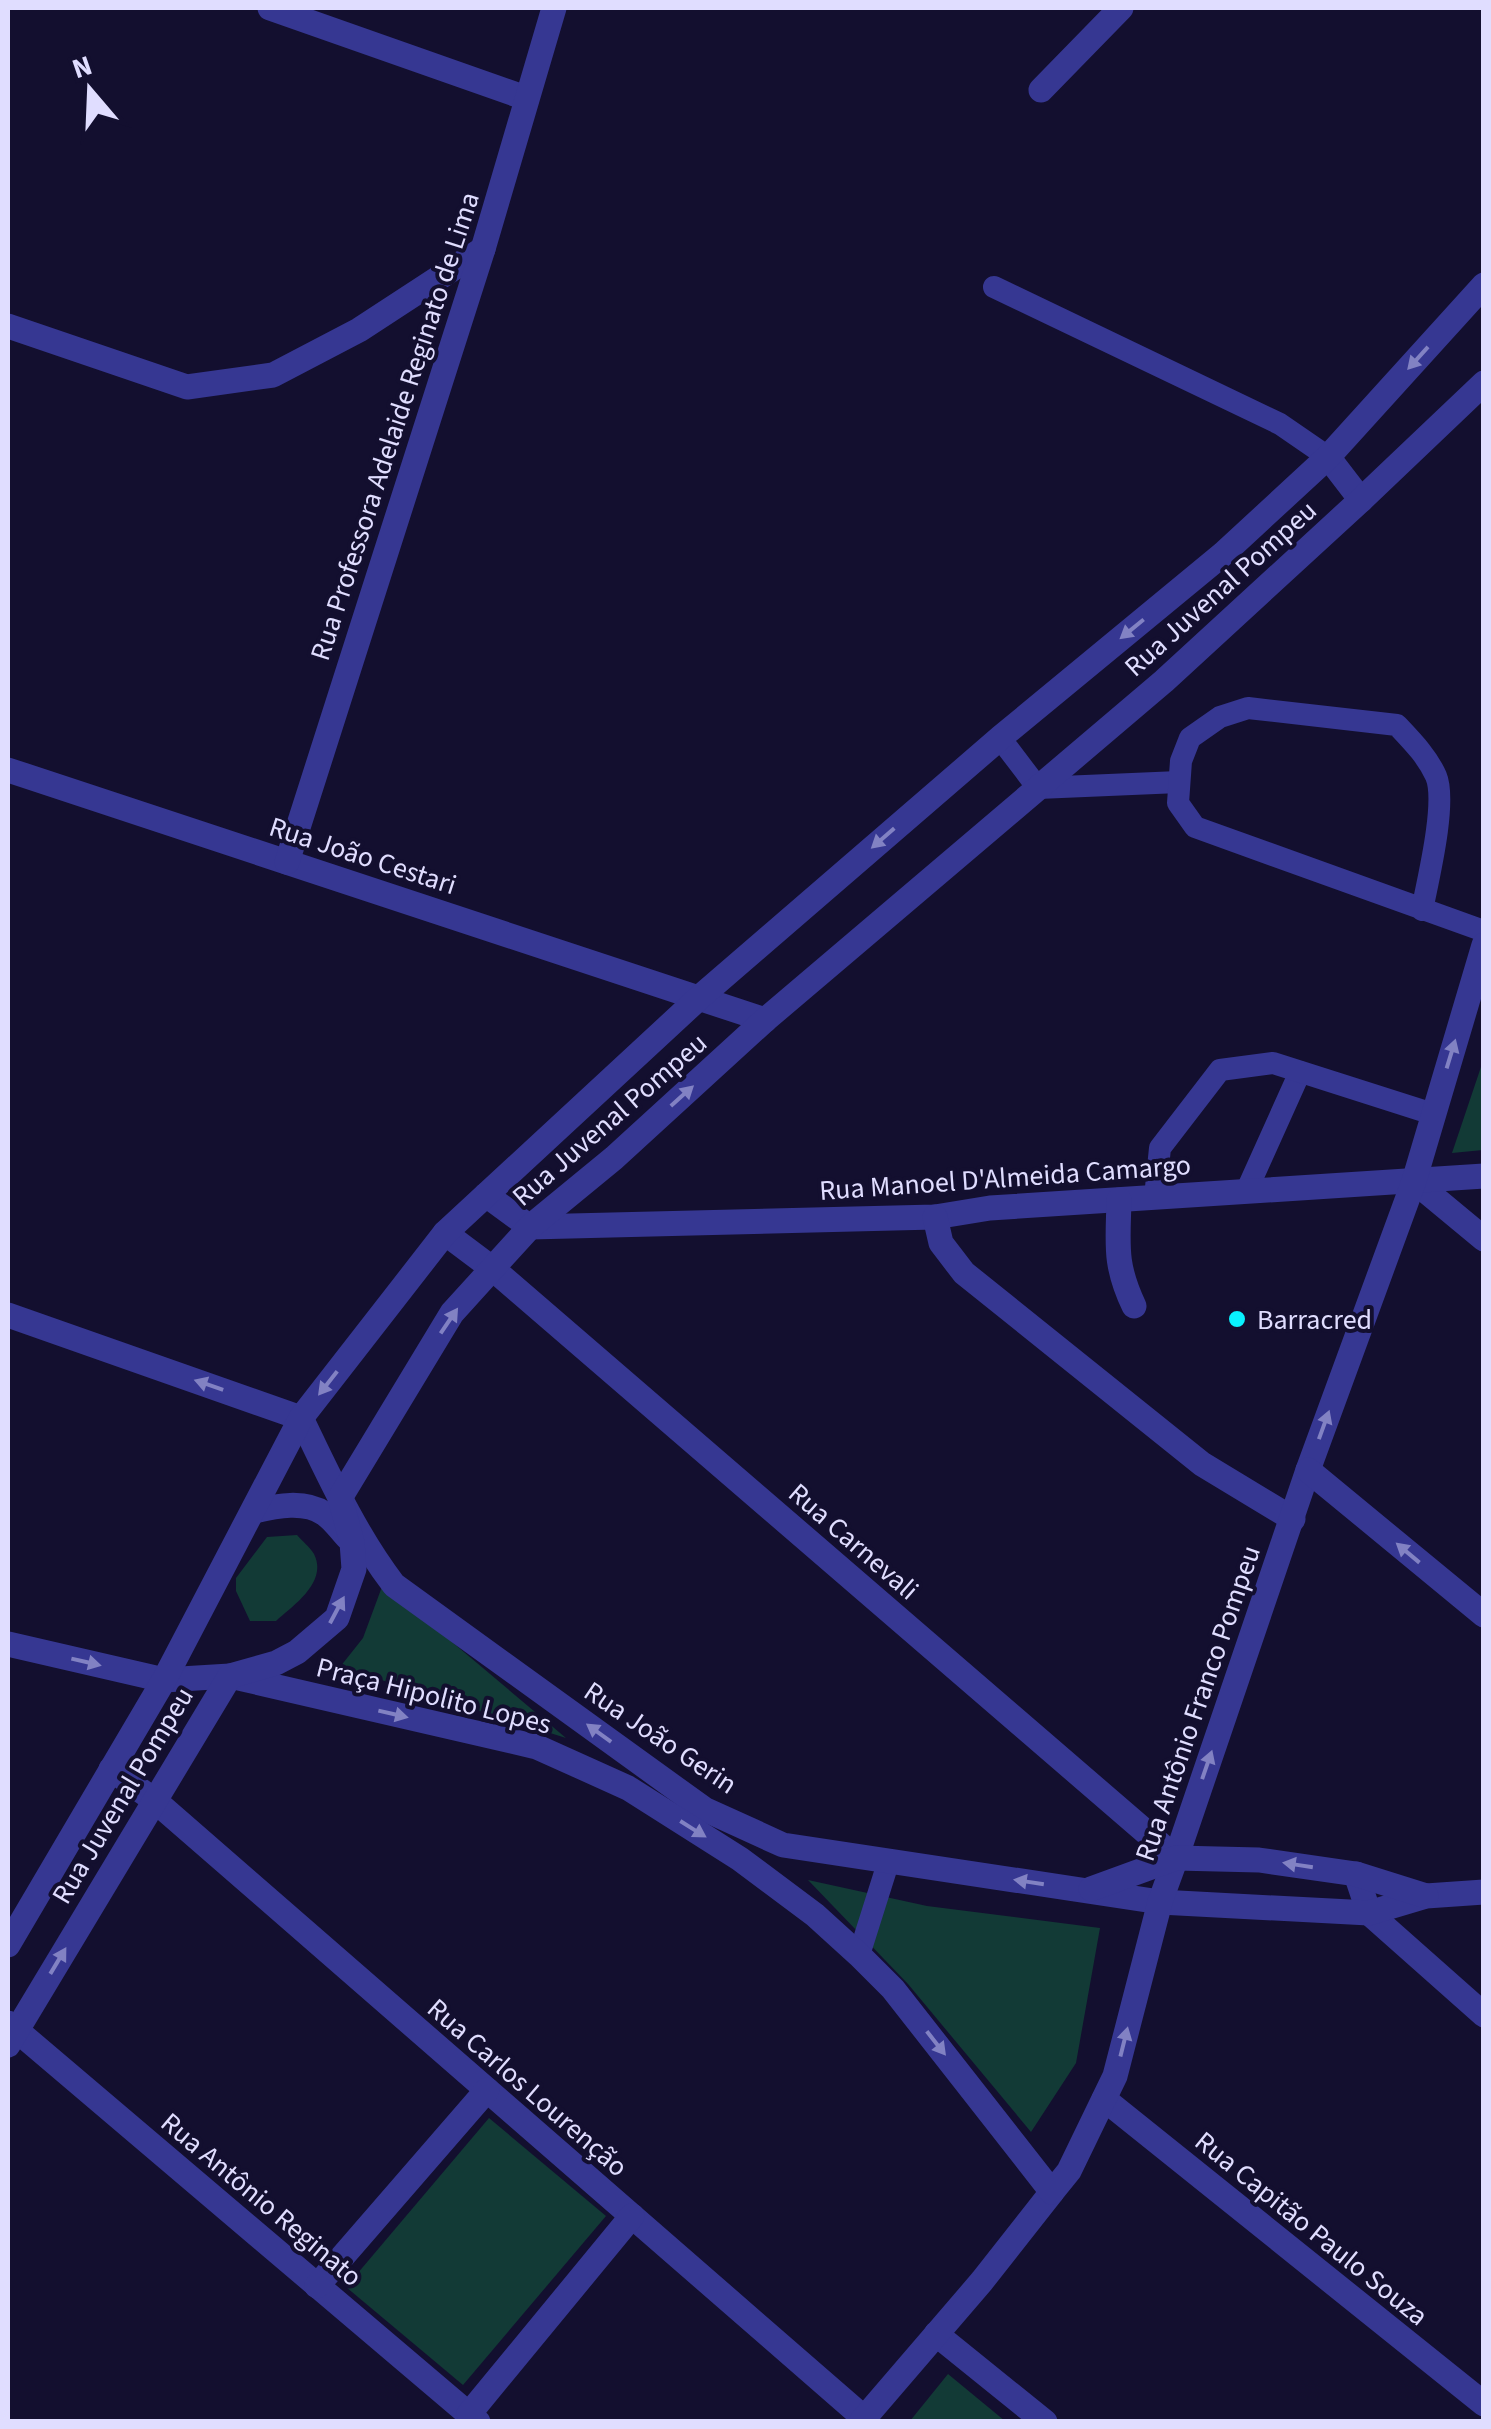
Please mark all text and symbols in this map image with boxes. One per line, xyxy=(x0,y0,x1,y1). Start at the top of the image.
north arrow xyxy=(40,40,140,140)
text: N xyxy=(67,45,98,89)
street label: Rua Professora Adelaide Reginato de Lima xyxy=(300,187,490,666)
one-way arrow xyxy=(1407,345,1430,369)
street label: Rua Juvenal Pompeu xyxy=(1116,491,1326,686)
one-way arrow xyxy=(1120,618,1145,639)
street label: Rua João Cestari xyxy=(264,807,461,905)
one-way arrow xyxy=(871,827,896,849)
street label: Rua Juvenal Pompeu xyxy=(503,1024,716,1216)
one-way arrow xyxy=(1444,1038,1459,1068)
one-way arrow xyxy=(670,1085,694,1108)
street label: Rua Manoel D'Almeida Camargo xyxy=(818,1145,1192,1211)
place label: Barracred xyxy=(1257,1300,1372,1340)
one-way arrow xyxy=(438,1308,458,1335)
marker: Barracred xyxy=(1226,1308,1248,1330)
one-way arrow xyxy=(318,1370,339,1396)
one-way arrow xyxy=(194,1376,224,1391)
one-way arrow xyxy=(1317,1410,1332,1440)
street label: Rua Carnevali xyxy=(780,1474,927,1610)
street label: Rua Antônio Franco Pompeu xyxy=(1125,1540,1271,1867)
one-way arrow xyxy=(1396,1542,1421,1564)
one-way arrow xyxy=(328,1596,345,1624)
street label: Praça Hipolito Lopes xyxy=(312,1647,555,1744)
one-way arrow xyxy=(71,1655,102,1670)
street label: Rua João Gerin xyxy=(576,1672,745,1804)
street label: Rua Juvenal Pompeu xyxy=(42,1679,204,1912)
one-way arrow xyxy=(378,1707,409,1722)
one-way arrow xyxy=(586,1724,612,1744)
one-way arrow xyxy=(1201,1750,1216,1780)
one-way arrow xyxy=(679,1820,707,1838)
one-way arrow xyxy=(1282,1857,1313,1873)
one-way arrow xyxy=(1013,1874,1044,1889)
one-way arrow xyxy=(49,1947,66,1975)
street label: Rua Carlos Lourenção xyxy=(418,1989,636,2186)
one-way arrow xyxy=(1116,2026,1132,2057)
one-way arrow xyxy=(925,2030,945,2056)
street label: Rua Antônio Reginato xyxy=(152,2103,371,2296)
street label: Rua Capitão Paulo Souza xyxy=(1186,2122,1437,2336)

